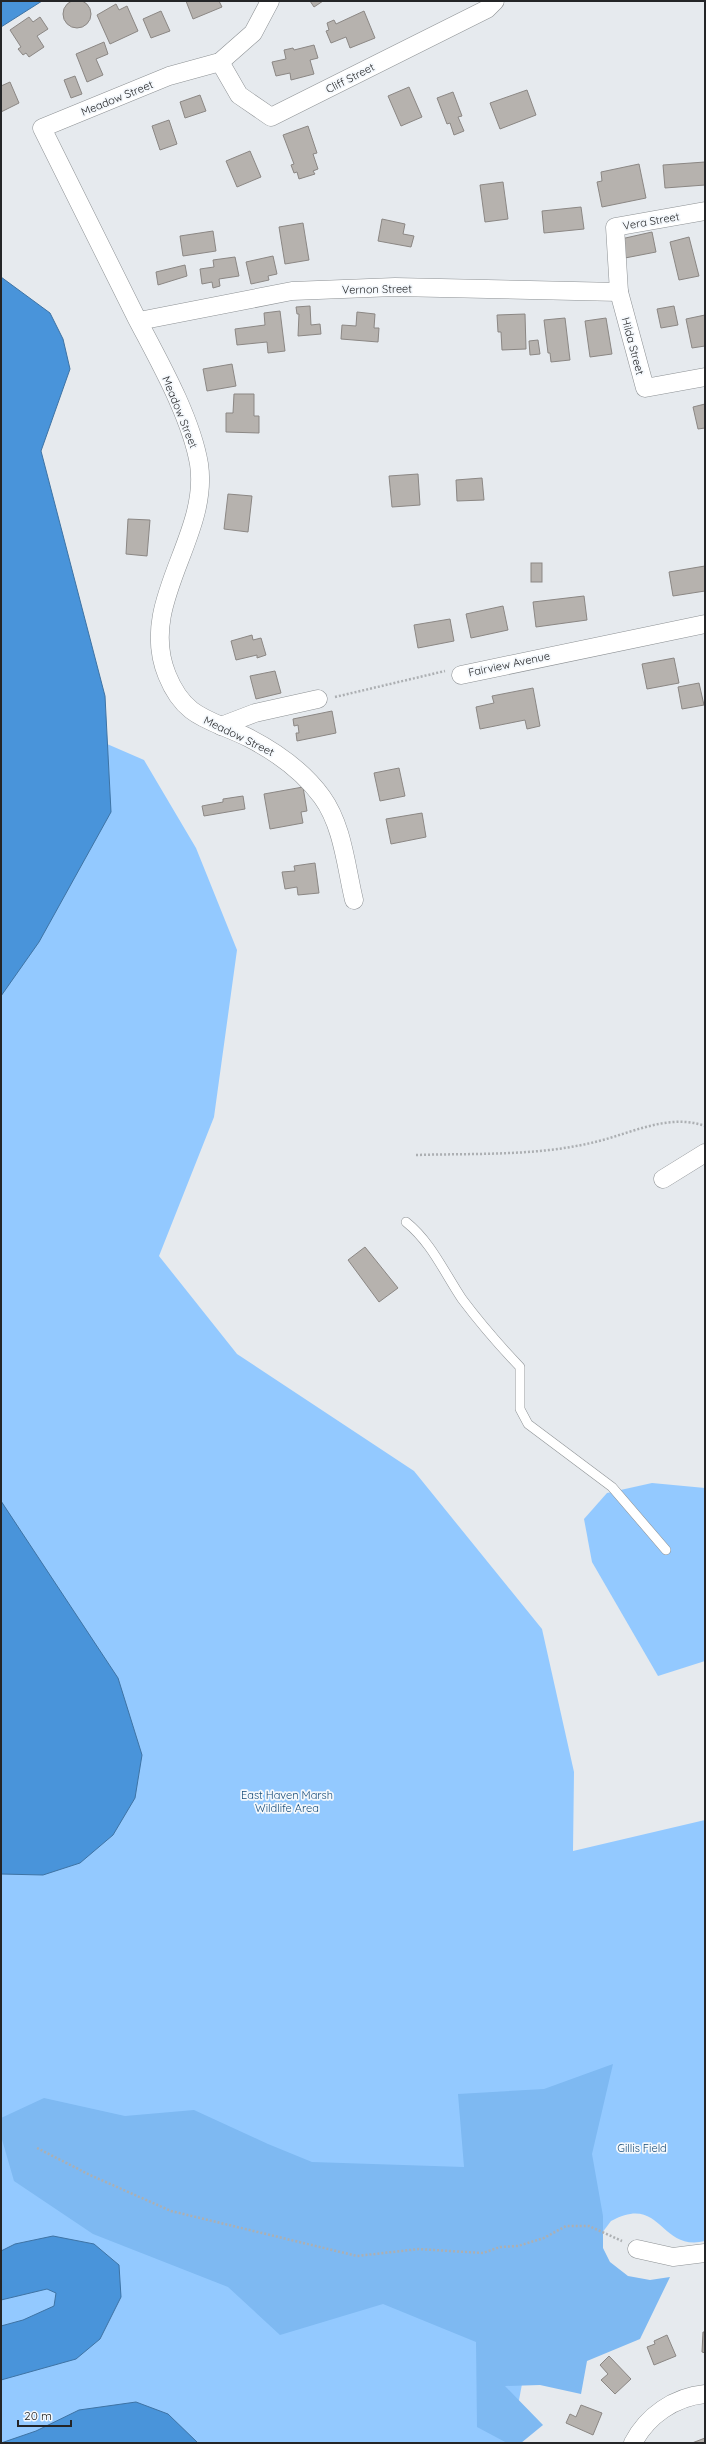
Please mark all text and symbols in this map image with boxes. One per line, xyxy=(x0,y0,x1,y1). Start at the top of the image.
street label: Cliff Street xyxy=(323,60,377,96)
street label: Meadow Street xyxy=(79,77,155,119)
street label: Vera Street xyxy=(622,209,681,233)
street label: Vernon Street xyxy=(342,281,412,297)
street label: Hilda Street xyxy=(619,316,647,377)
street label: Meadow Street xyxy=(159,374,201,450)
street label: Fairview Avenue xyxy=(467,649,551,679)
street label: Meadow Street xyxy=(201,713,277,759)
park label: East Haven Marsh Wildlife Area xyxy=(241,1788,333,1815)
park label: Gillis Field xyxy=(617,2141,667,2155)
scale bar xyxy=(18,2402,71,2428)
text: 20 m xyxy=(24,2408,52,2423)

